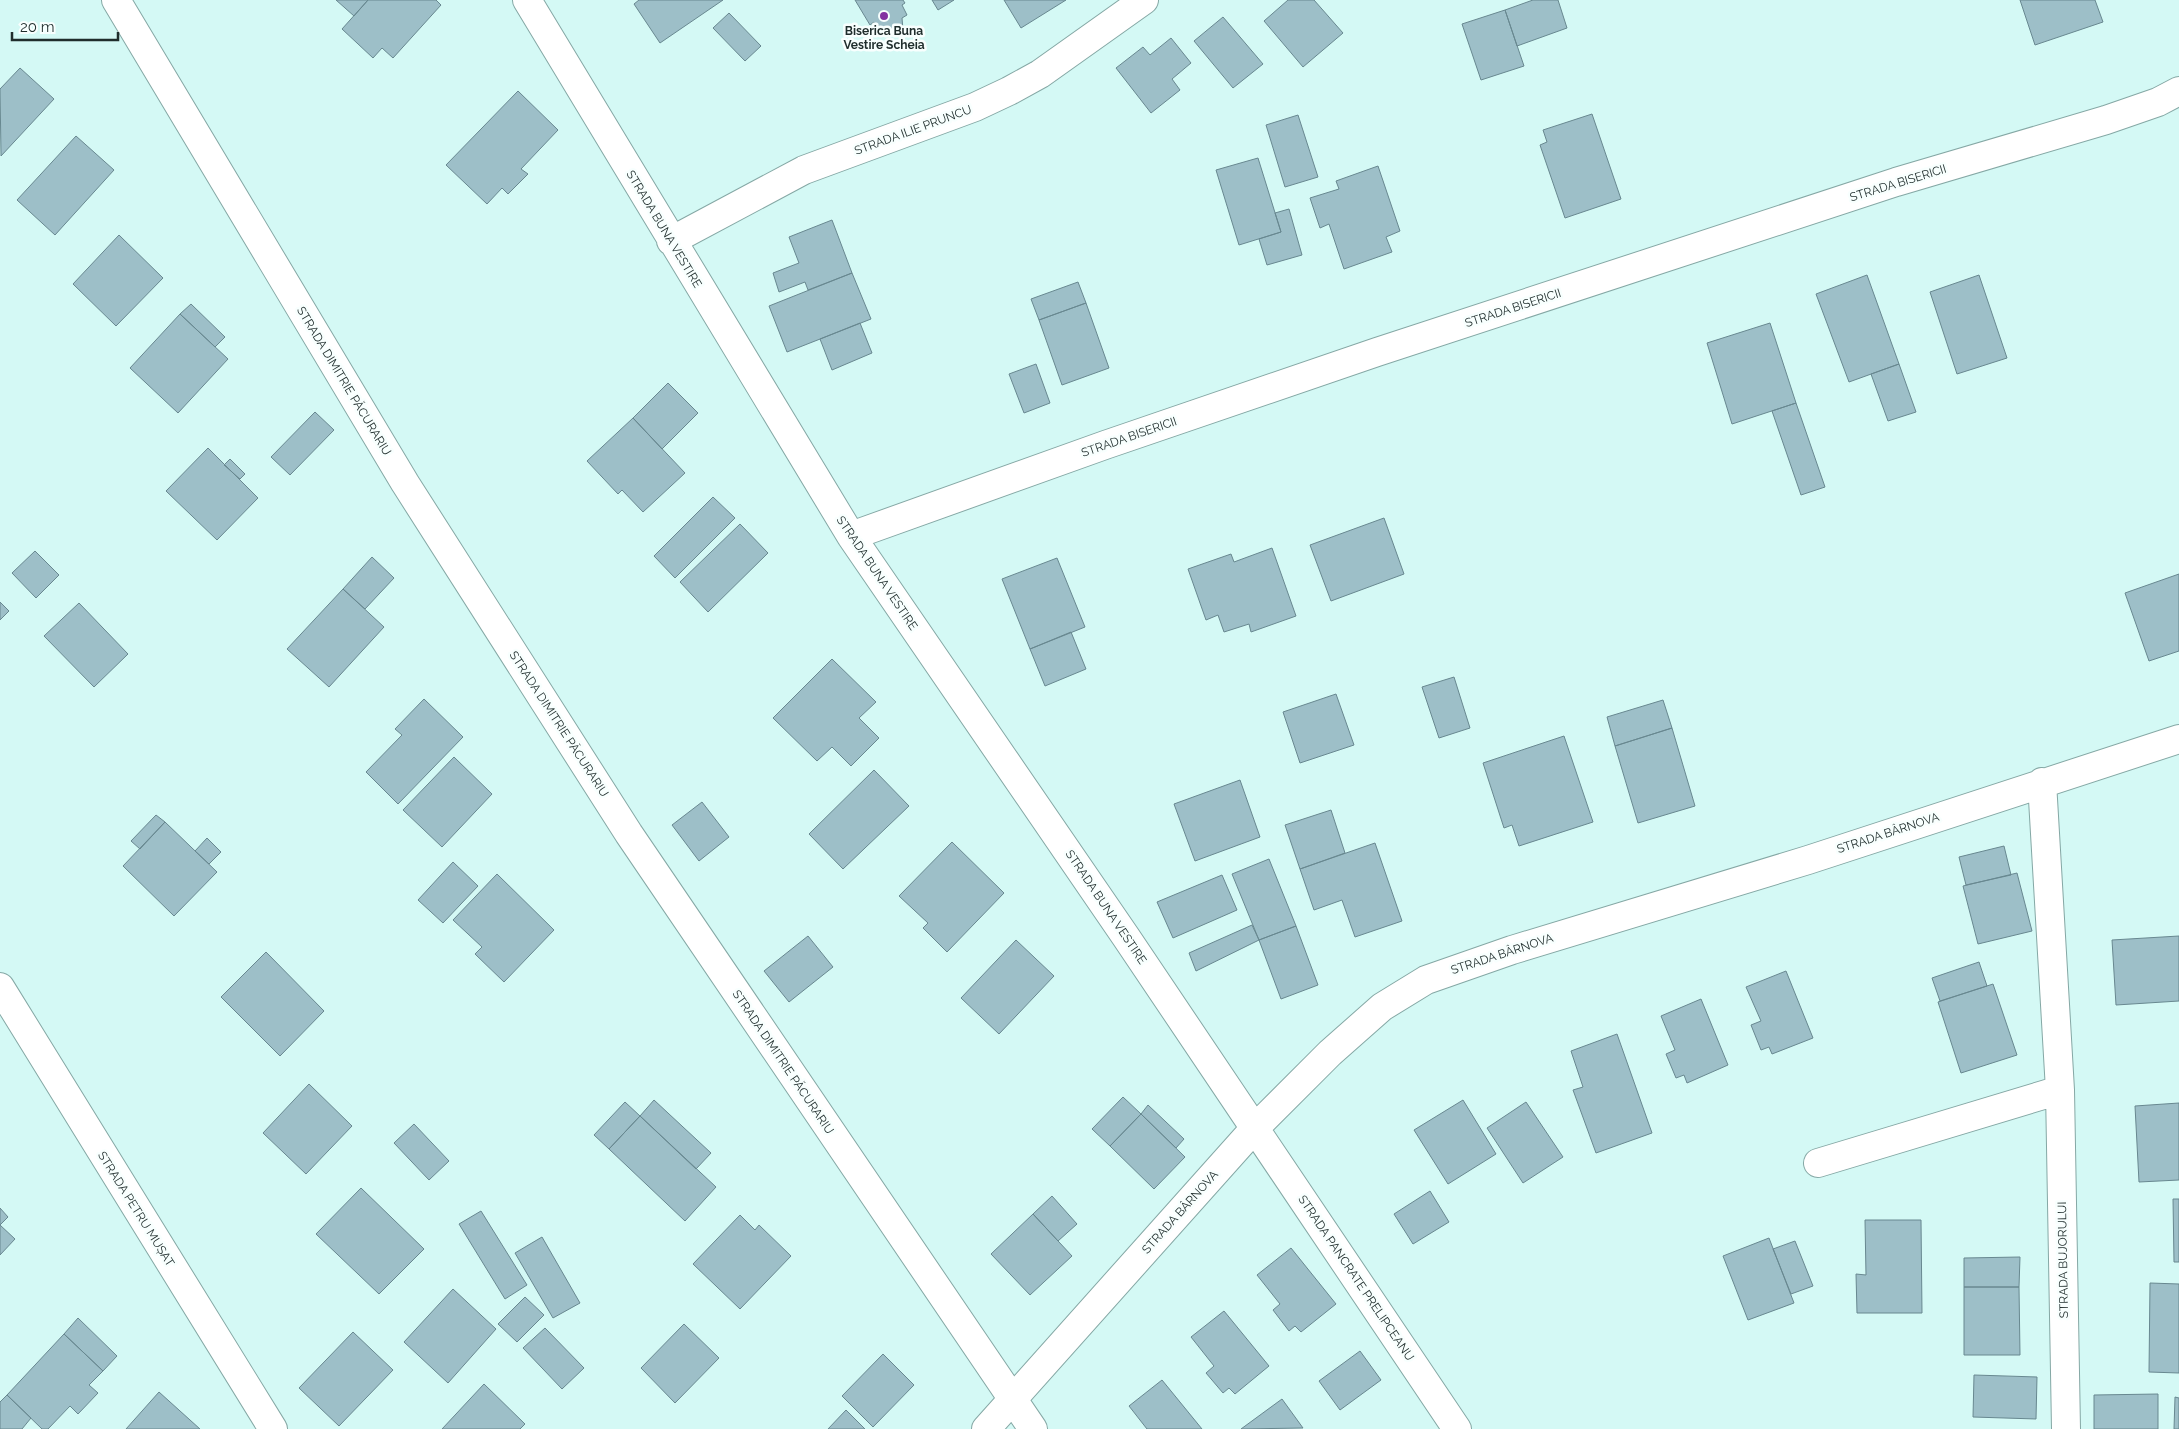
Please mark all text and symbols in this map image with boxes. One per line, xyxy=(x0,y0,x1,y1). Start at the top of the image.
scale bar xyxy=(12,10,119,42)
marker: Biserica Buna Vestire Scheia xyxy=(878,10,890,22)
text: 20 m xyxy=(20,18,55,36)
place label: Biserica Buna Vestire Scheia xyxy=(843,24,925,52)
street label: STRADA ILIE PRUNCU xyxy=(852,102,974,158)
street label: STRADA BISERICII xyxy=(1848,162,1948,204)
street label: STRADA BUNA VESTIRE xyxy=(623,168,705,290)
street label: STRADA BISERICII xyxy=(1463,286,1563,330)
street label: STRADA DIMITRIE PĂCURARIU xyxy=(294,304,394,458)
street label: STRADA BISERICII xyxy=(1079,414,1179,460)
street label: STRADA BUNA VESTIRE xyxy=(834,513,920,633)
street label: STRADA DIMITRIE PĂCURARIU xyxy=(507,649,611,799)
street label: STRADA BÂRNOVA xyxy=(1835,810,1941,856)
street label: STRADA BUNA VESTIRE xyxy=(1063,847,1149,967)
street label: STRADA BÂRNOVA xyxy=(1449,931,1555,977)
street label: STRADA DIMITRIE PĂCURARIU xyxy=(729,987,837,1137)
street label: STRADA PETRU MUȘAT xyxy=(95,1149,178,1270)
street label: STRADA BÂRNOVA xyxy=(1139,1168,1221,1256)
street label: STRADA PANCRATE PRELIPCEANU xyxy=(1295,1192,1417,1364)
street label: STRADA BUJORULUI xyxy=(2055,1202,2071,1318)

